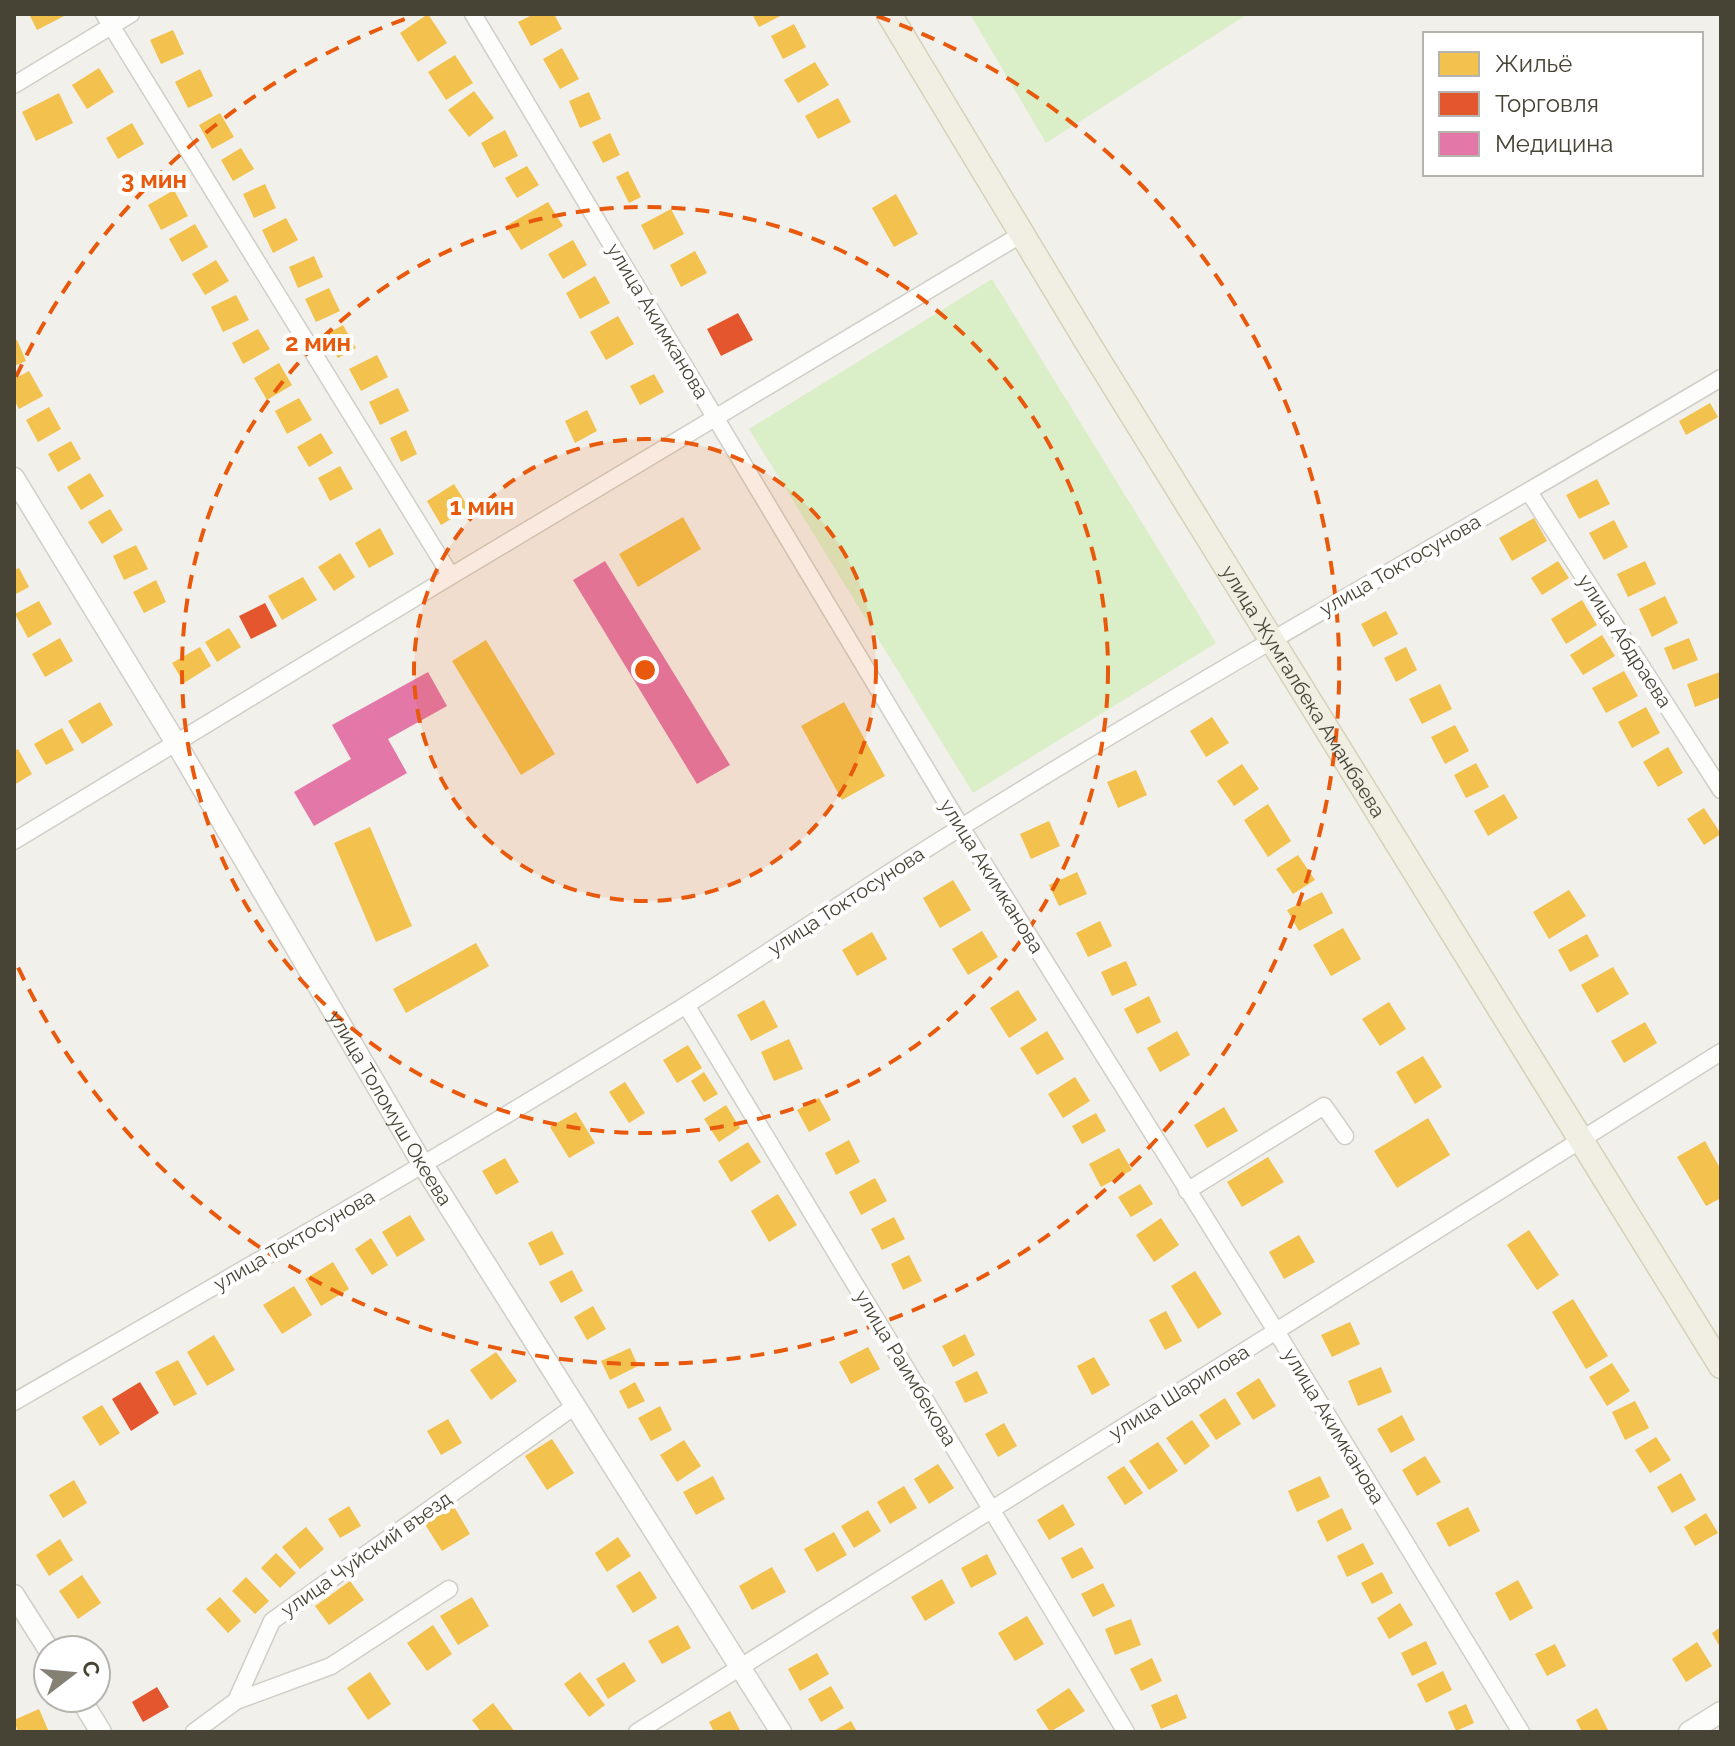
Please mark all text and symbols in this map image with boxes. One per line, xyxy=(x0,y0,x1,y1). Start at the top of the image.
legend xyxy=(1423,32,1703,176)
text: Жильё xyxy=(1495,49,1572,78)
text: Торговля xyxy=(1495,89,1599,118)
text: Медицина xyxy=(1495,129,1613,158)
text: 3 мин xyxy=(121,165,187,194)
street label: улица Акимканова xyxy=(602,239,714,403)
text: 2 мин xyxy=(285,328,351,357)
text: 1 мин xyxy=(450,492,514,521)
street label: улица Токтосунова xyxy=(1315,509,1485,621)
street label: улица Жумгалбека Аманбаева xyxy=(1216,561,1390,822)
street label: улица Абдраева xyxy=(1573,570,1677,712)
centre of rings xyxy=(631,656,659,684)
street label: улица Акимканова xyxy=(935,794,1049,958)
street label: улица Токтосунова xyxy=(763,841,929,961)
street label: улица Толомуш Океева xyxy=(323,1006,457,1210)
street label: улица Токтосунова xyxy=(209,1184,379,1296)
street label: улица Раимбекова xyxy=(850,1285,962,1451)
street label: улица Шарипова xyxy=(1105,1339,1253,1445)
street label: улица Акимканова xyxy=(1278,1344,1390,1508)
street label: улица Чуйский въезд xyxy=(276,1486,456,1622)
north arrow xyxy=(32,1634,112,1714)
text: С xyxy=(77,1658,106,1679)

